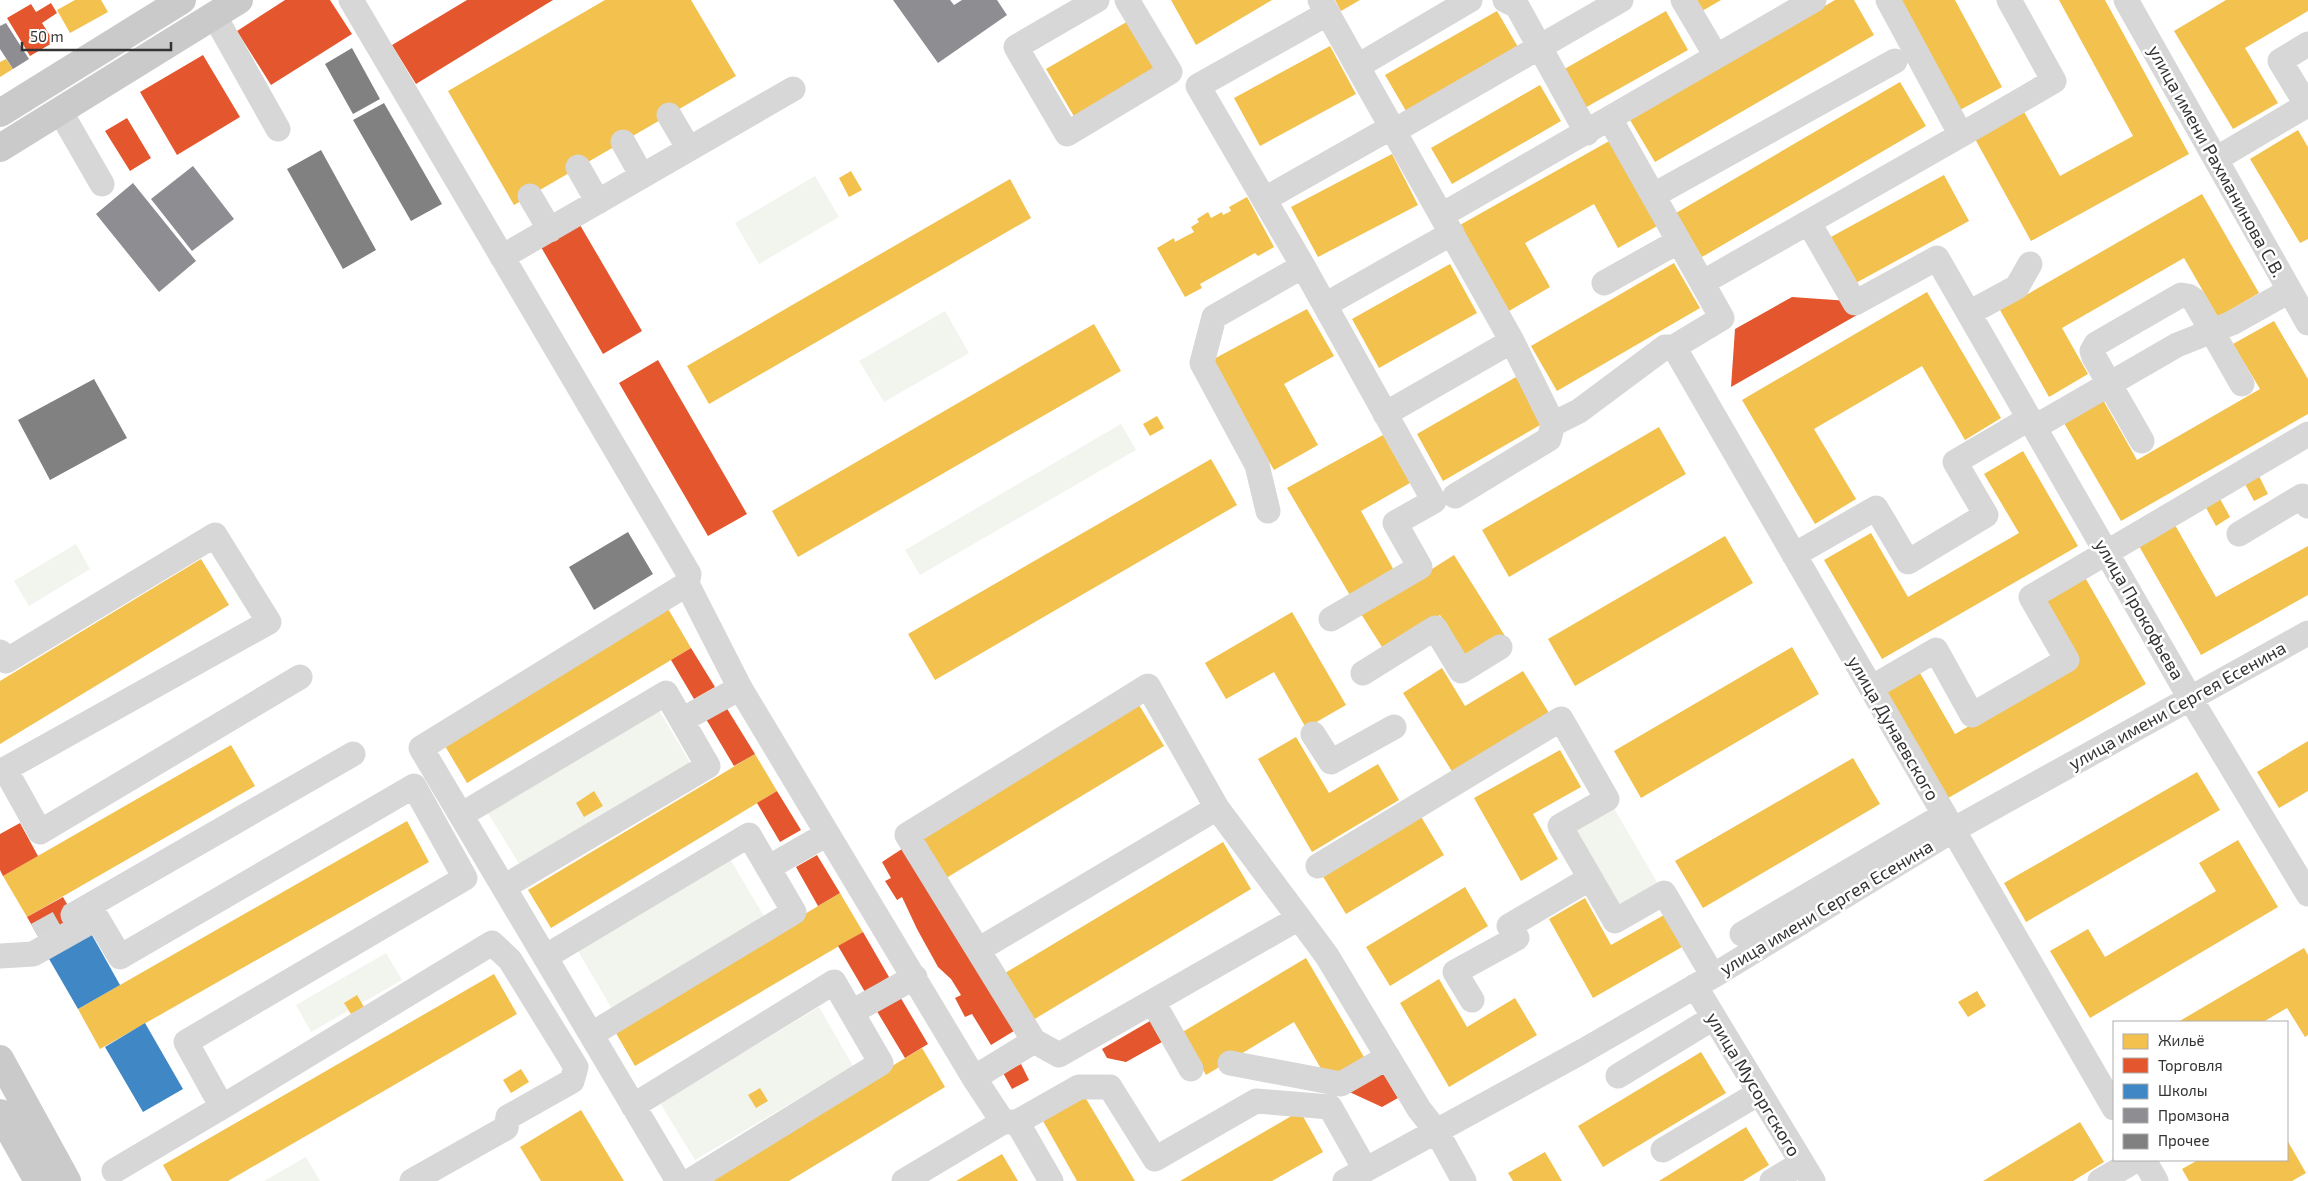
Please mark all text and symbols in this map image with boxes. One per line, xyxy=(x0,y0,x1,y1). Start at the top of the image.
scale bar xyxy=(22,20,171,52)
text: 50 m xyxy=(30,27,64,45)
street label: улица имени Рахманинова С.В. xyxy=(2144,41,2290,281)
street label: улица Прокофьева xyxy=(2091,535,2189,683)
street label: улица имени Сергея Есенина xyxy=(2065,636,2289,774)
street label: улица Дунаевского xyxy=(1844,652,1944,804)
street label: улица имени Сергея Есенина xyxy=(1715,835,1937,979)
street label: улица Мусоргского xyxy=(1702,1008,1806,1160)
legend xyxy=(2113,1021,2288,1161)
text: Жильё xyxy=(2158,1031,2205,1049)
text: Торговля xyxy=(2158,1056,2223,1074)
text: Школы xyxy=(2158,1081,2208,1099)
text: Промзона xyxy=(2158,1106,2230,1124)
text: Прочее xyxy=(2158,1131,2210,1149)

